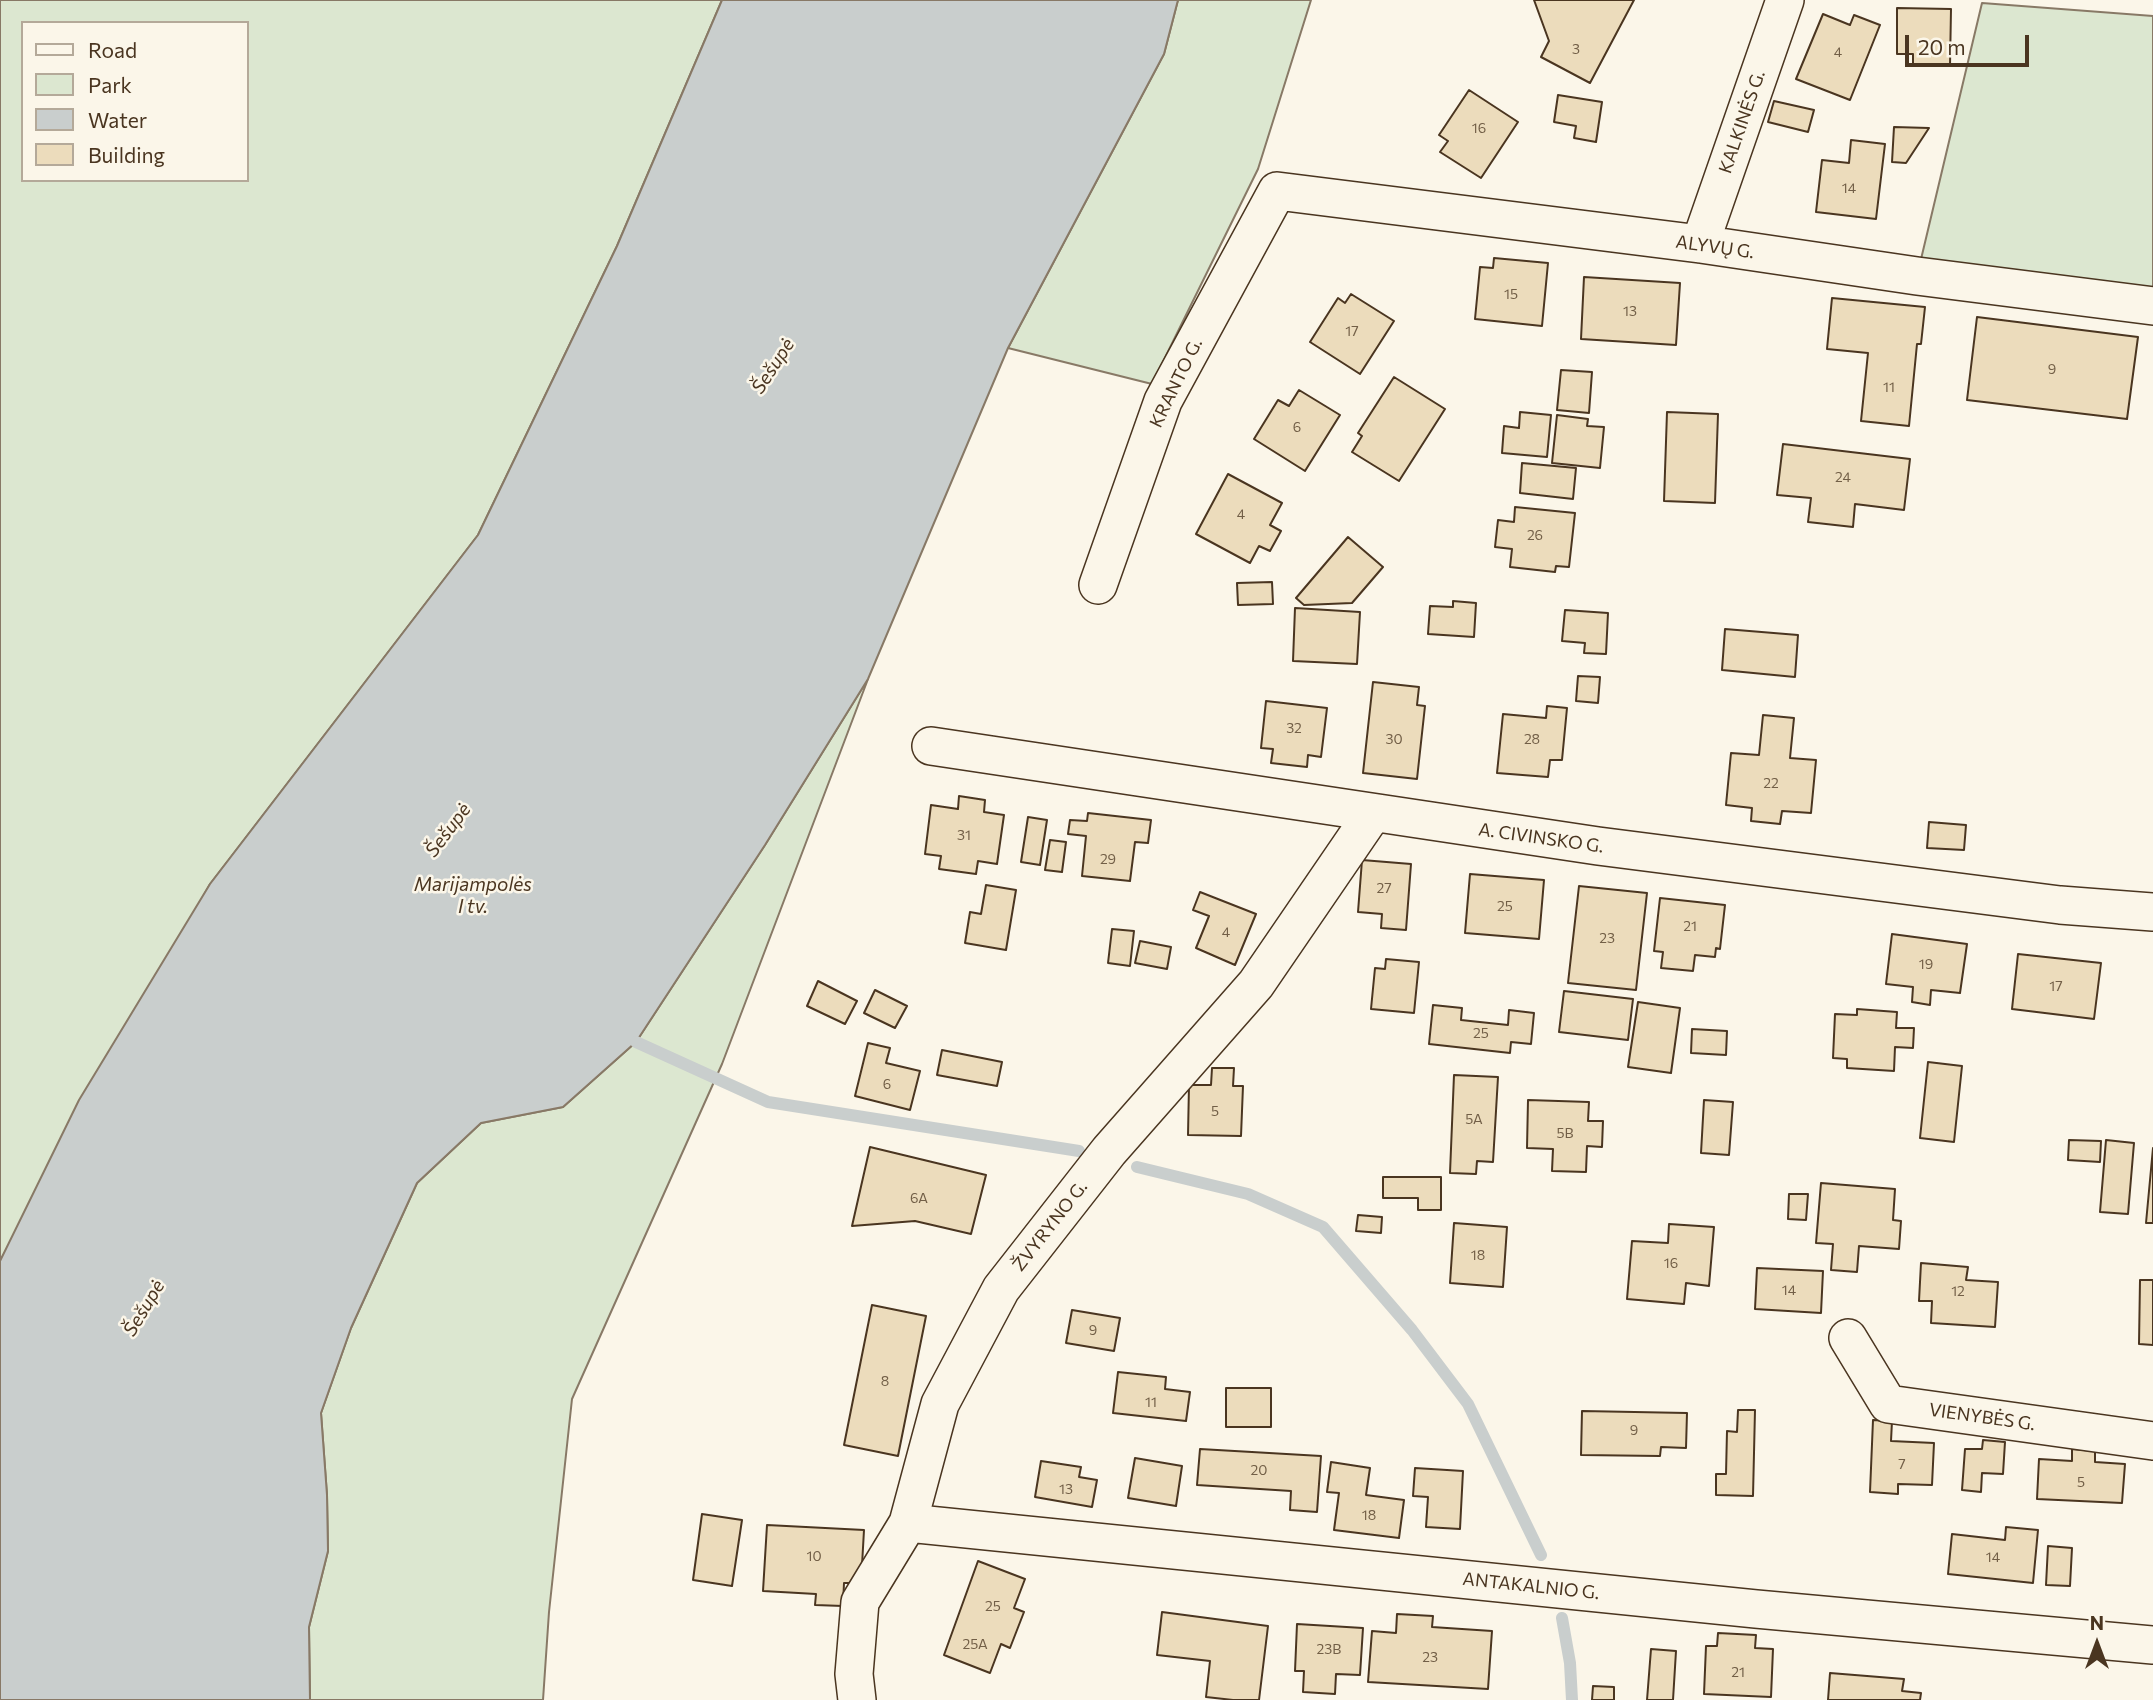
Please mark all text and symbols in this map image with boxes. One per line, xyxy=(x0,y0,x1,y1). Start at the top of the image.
legend xyxy=(21,21,248,182)
scale bar xyxy=(1908,21,2032,65)
text: 20 m xyxy=(1918,34,1966,59)
text: Road xyxy=(88,37,137,62)
house number: 3 xyxy=(1572,41,1580,57)
house number: 4 xyxy=(1834,44,1842,60)
street label: KALKINĖS G. xyxy=(1714,68,1770,176)
text: Park xyxy=(88,72,132,97)
text: Water xyxy=(88,107,147,132)
house number: 16 xyxy=(1472,120,1486,136)
text: Building xyxy=(88,142,165,167)
house number: 14 xyxy=(1842,180,1856,196)
street label: ALYVŲ G. xyxy=(1674,231,1756,263)
house number: 15 xyxy=(1504,286,1518,302)
house number: 13 xyxy=(1623,303,1637,319)
house number: 17 xyxy=(1345,323,1359,339)
water label: Šešupė xyxy=(747,334,799,398)
street label: KRANTO G. xyxy=(1145,335,1207,431)
house number: 9 xyxy=(2048,361,2056,377)
house number: 11 xyxy=(1883,379,1895,395)
house number: 6 xyxy=(1293,419,1301,435)
house number: 24 xyxy=(1835,469,1851,485)
house number: 4 xyxy=(1237,506,1245,522)
house number: 26 xyxy=(1527,527,1543,543)
house number: 32 xyxy=(1286,720,1302,736)
house number: 30 xyxy=(1385,731,1403,747)
house number: 28 xyxy=(1524,731,1540,747)
house number: 22 xyxy=(1763,775,1779,791)
water label: Šešupė xyxy=(420,799,476,861)
street label: A. CIVINSKO G. xyxy=(1477,819,1605,857)
house number: 31 xyxy=(957,827,971,843)
house number: 29 xyxy=(1100,851,1116,867)
water label: Marijampolės I tv. xyxy=(414,874,532,918)
house number: 27 xyxy=(1376,880,1392,896)
house number: 25 xyxy=(1497,898,1513,914)
house number: 21 xyxy=(1683,918,1697,934)
house number: 4 xyxy=(1222,924,1230,940)
house number: 23 xyxy=(1599,930,1615,946)
house number: 19 xyxy=(1919,956,1933,972)
house number: 17 xyxy=(2049,978,2063,994)
house number: 25 xyxy=(1473,1025,1489,1041)
house number: 6 xyxy=(883,1076,891,1092)
house number: 5 xyxy=(1211,1103,1219,1119)
house number: 5A xyxy=(1465,1111,1483,1127)
house number: 5B xyxy=(1556,1125,1574,1141)
street label: ŽVYRYNO G. xyxy=(1008,1177,1092,1275)
house number: 6A xyxy=(910,1190,928,1206)
house number: 18 xyxy=(1471,1247,1485,1263)
house number: 16 xyxy=(1664,1255,1678,1271)
water label: Šešupė xyxy=(118,1276,170,1340)
house number: 14 xyxy=(1782,1282,1796,1298)
house number: 12 xyxy=(1951,1283,1965,1299)
house number: 9 xyxy=(1089,1322,1097,1338)
house number: 8 xyxy=(881,1373,889,1389)
house number: 11 xyxy=(1145,1394,1157,1410)
street label: VIENYBĖS G. xyxy=(1927,1399,2037,1435)
house number: 9 xyxy=(1630,1422,1638,1438)
house number: 7 xyxy=(1898,1456,1906,1472)
house number: 20 xyxy=(1251,1462,1267,1478)
house number: 5 xyxy=(2077,1474,2085,1490)
house number: 13 xyxy=(1059,1481,1073,1497)
house number: 18 xyxy=(1362,1507,1376,1523)
house number: 10 xyxy=(806,1548,822,1564)
house number: 14 xyxy=(1986,1549,2000,1565)
street label: ANTAKALNIO G. xyxy=(1462,1568,1600,1604)
house number: 25 xyxy=(985,1598,1001,1614)
north arrow xyxy=(2062,1609,2132,1679)
text: N xyxy=(2090,1611,2104,1634)
house number: 25A xyxy=(962,1636,988,1652)
house number: 23B xyxy=(1317,1641,1341,1657)
house number: 23 xyxy=(1422,1649,1438,1665)
house number: 21 xyxy=(1731,1664,1745,1680)

